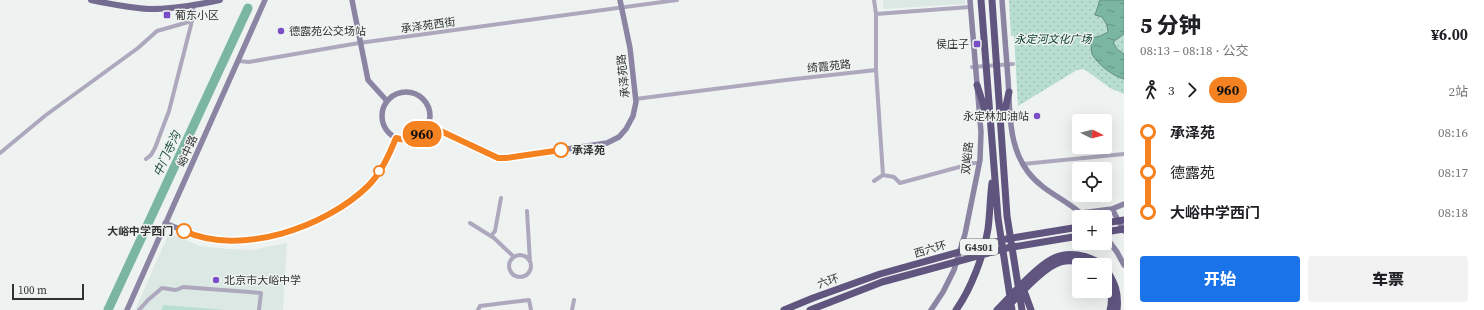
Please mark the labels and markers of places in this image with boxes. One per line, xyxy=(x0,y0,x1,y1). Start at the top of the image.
place label: 葡东小区 xyxy=(175,8,219,23)
marker: 葡东小区 xyxy=(162,10,172,20)
place label: 德露苑公交场站 xyxy=(289,24,366,39)
marker: 德露苑公交场站 xyxy=(276,26,286,36)
place label: 侯庄子 xyxy=(936,37,969,52)
marker: 侯庄子 xyxy=(972,39,982,49)
place label: 永定林加油站 xyxy=(963,109,1029,124)
marker: 永定林加油站 xyxy=(1032,111,1042,121)
marker: 承泽苑 xyxy=(553,142,569,158)
place label: 承泽苑 xyxy=(572,143,605,158)
unlabelled marker xyxy=(373,165,385,177)
marker: 大峪中学西门 xyxy=(176,223,192,239)
place label: 大峪中学西门 xyxy=(107,224,173,239)
place label: 北京市大峪中学 xyxy=(224,273,301,288)
marker: 北京市大峪中学 xyxy=(211,275,221,285)

